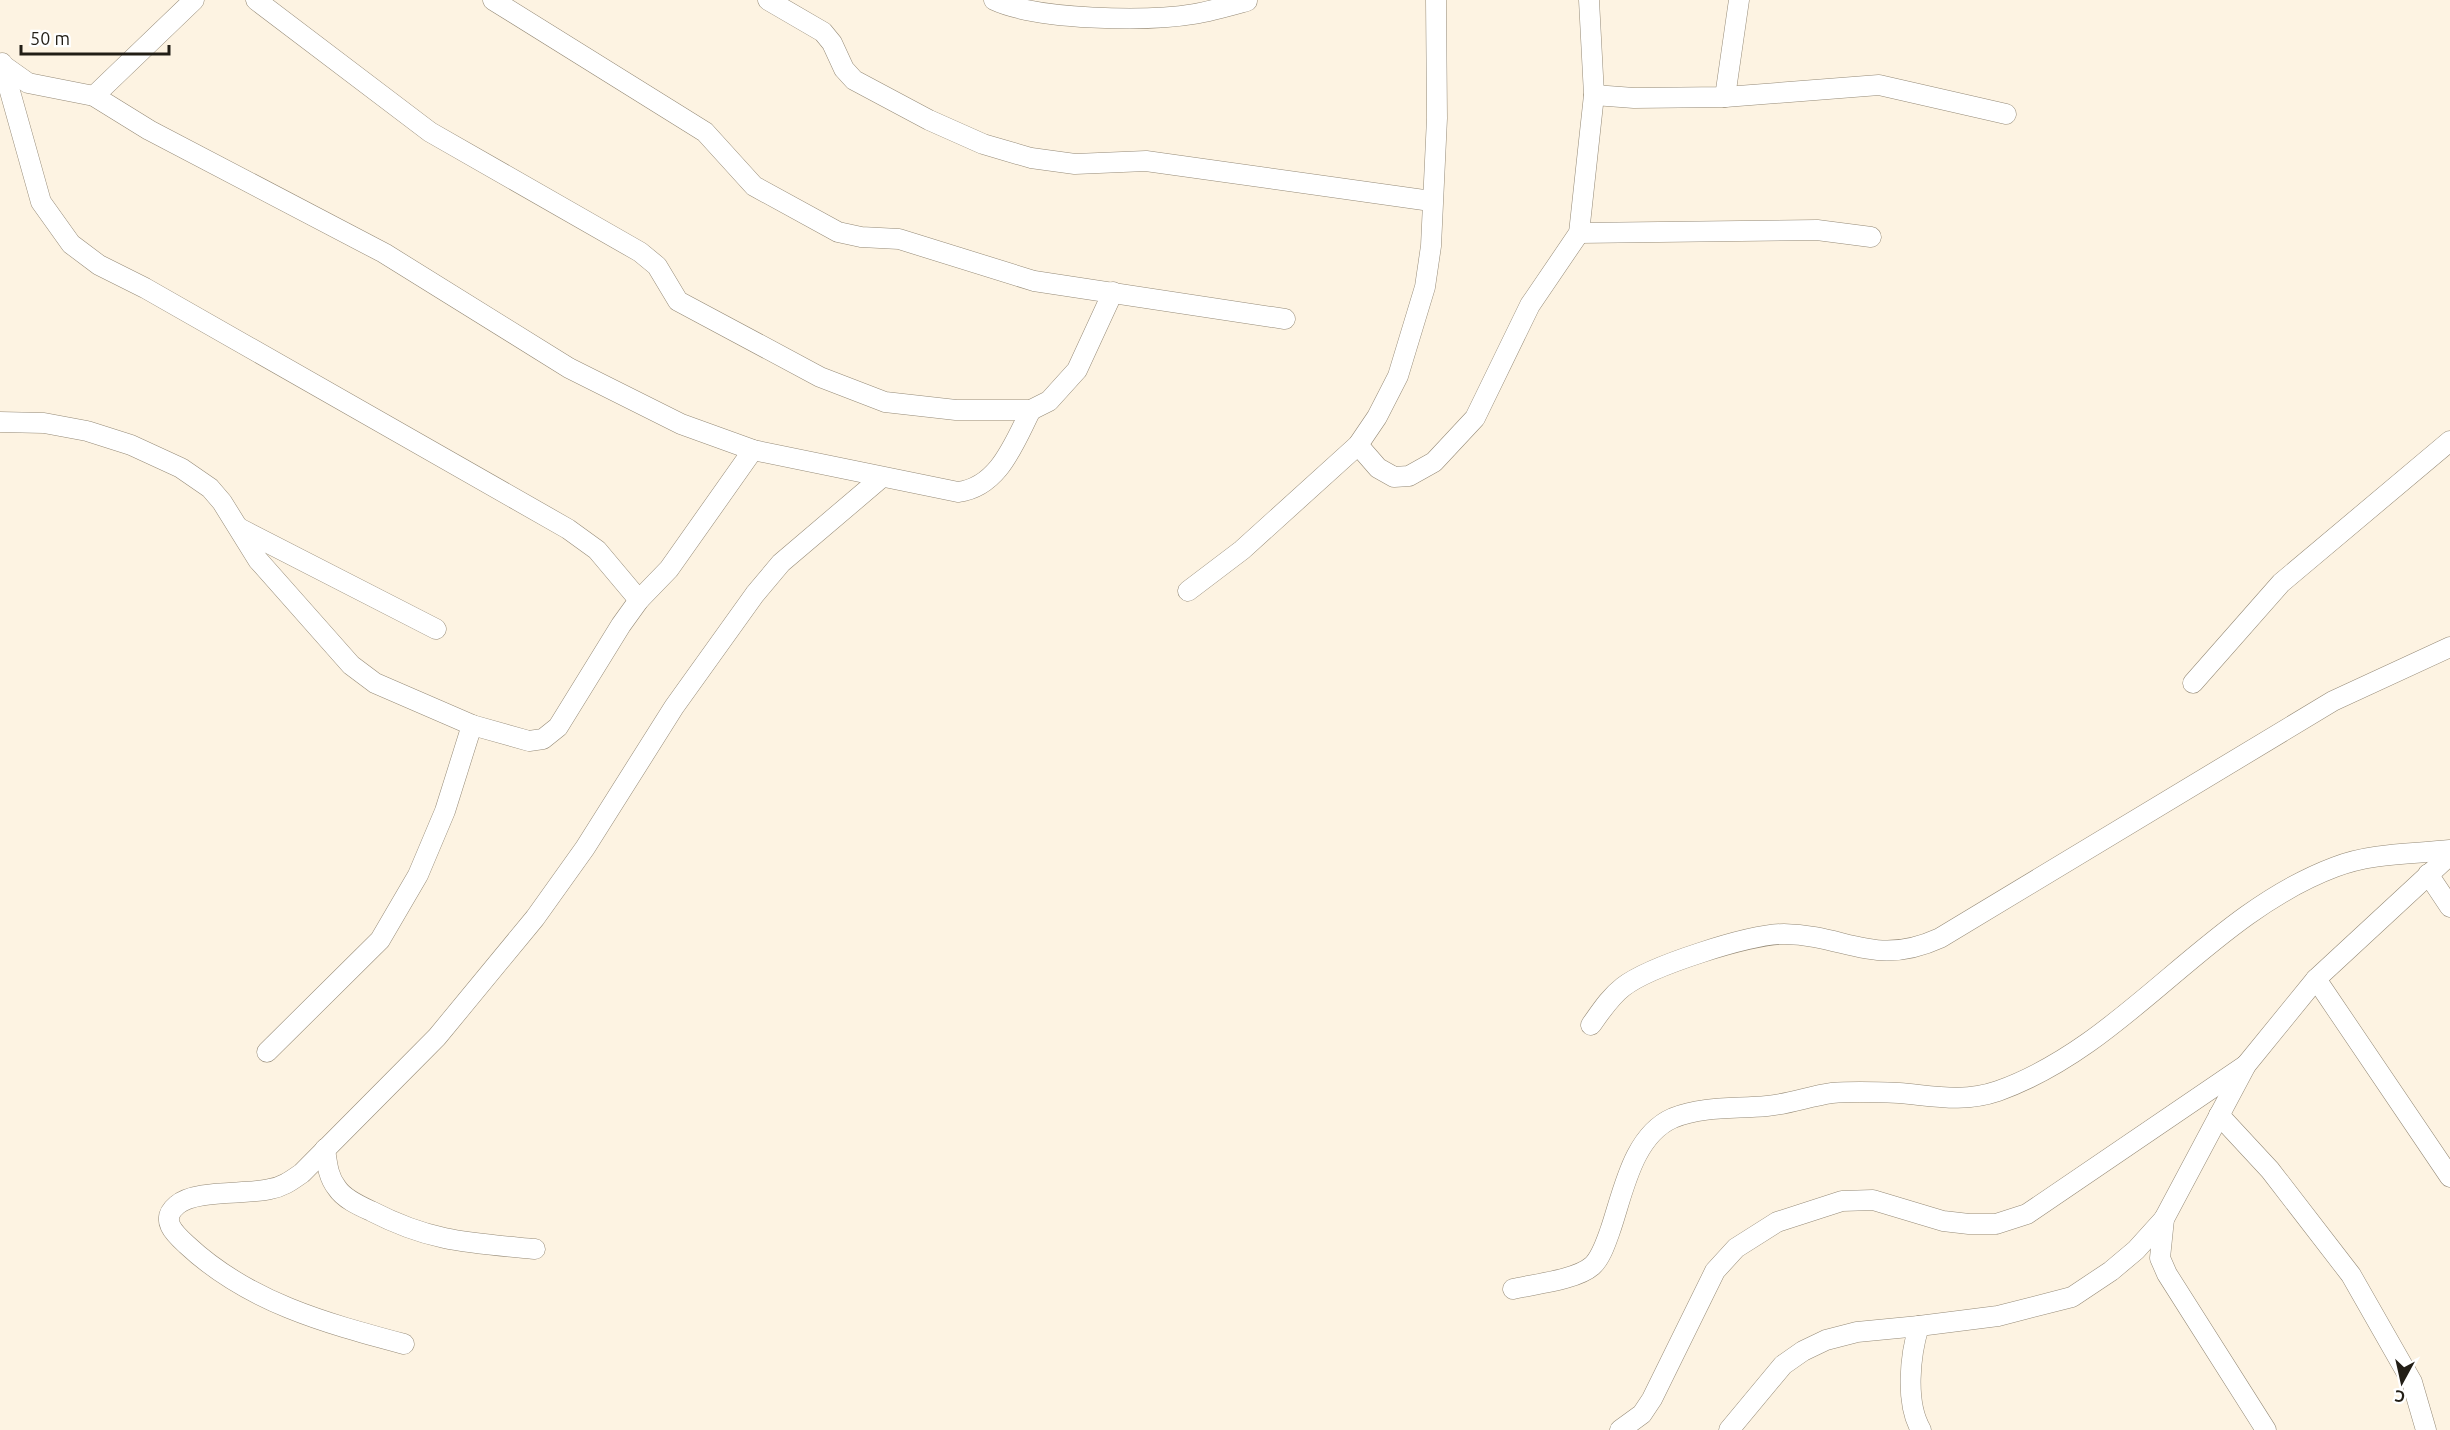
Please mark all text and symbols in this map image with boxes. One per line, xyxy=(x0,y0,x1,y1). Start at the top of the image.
scale bar xyxy=(21,18,170,56)
text: 50 m xyxy=(30,28,70,48)
north arrow xyxy=(2372,1352,2432,1412)
text: С xyxy=(2394,1387,2406,1406)

